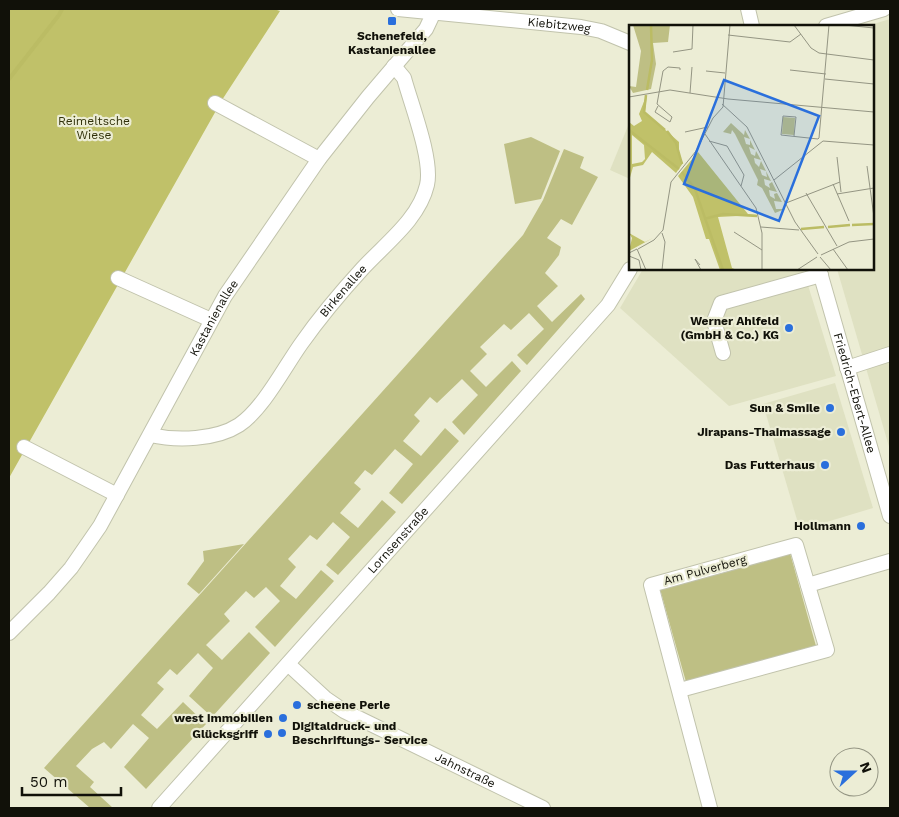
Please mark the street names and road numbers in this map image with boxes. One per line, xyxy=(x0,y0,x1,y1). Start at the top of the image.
street label: Kiebitzweg xyxy=(527,15,593,36)
street label: Birkenallee xyxy=(317,262,370,320)
street label: Kastanienallee xyxy=(187,277,241,359)
street label: Friedrich-Ebert-Allee xyxy=(831,331,879,455)
street label: Lornsenstraße xyxy=(365,504,431,576)
street label: Am Pulverberg xyxy=(662,552,749,588)
street label: Jahnstraße xyxy=(433,749,498,791)

